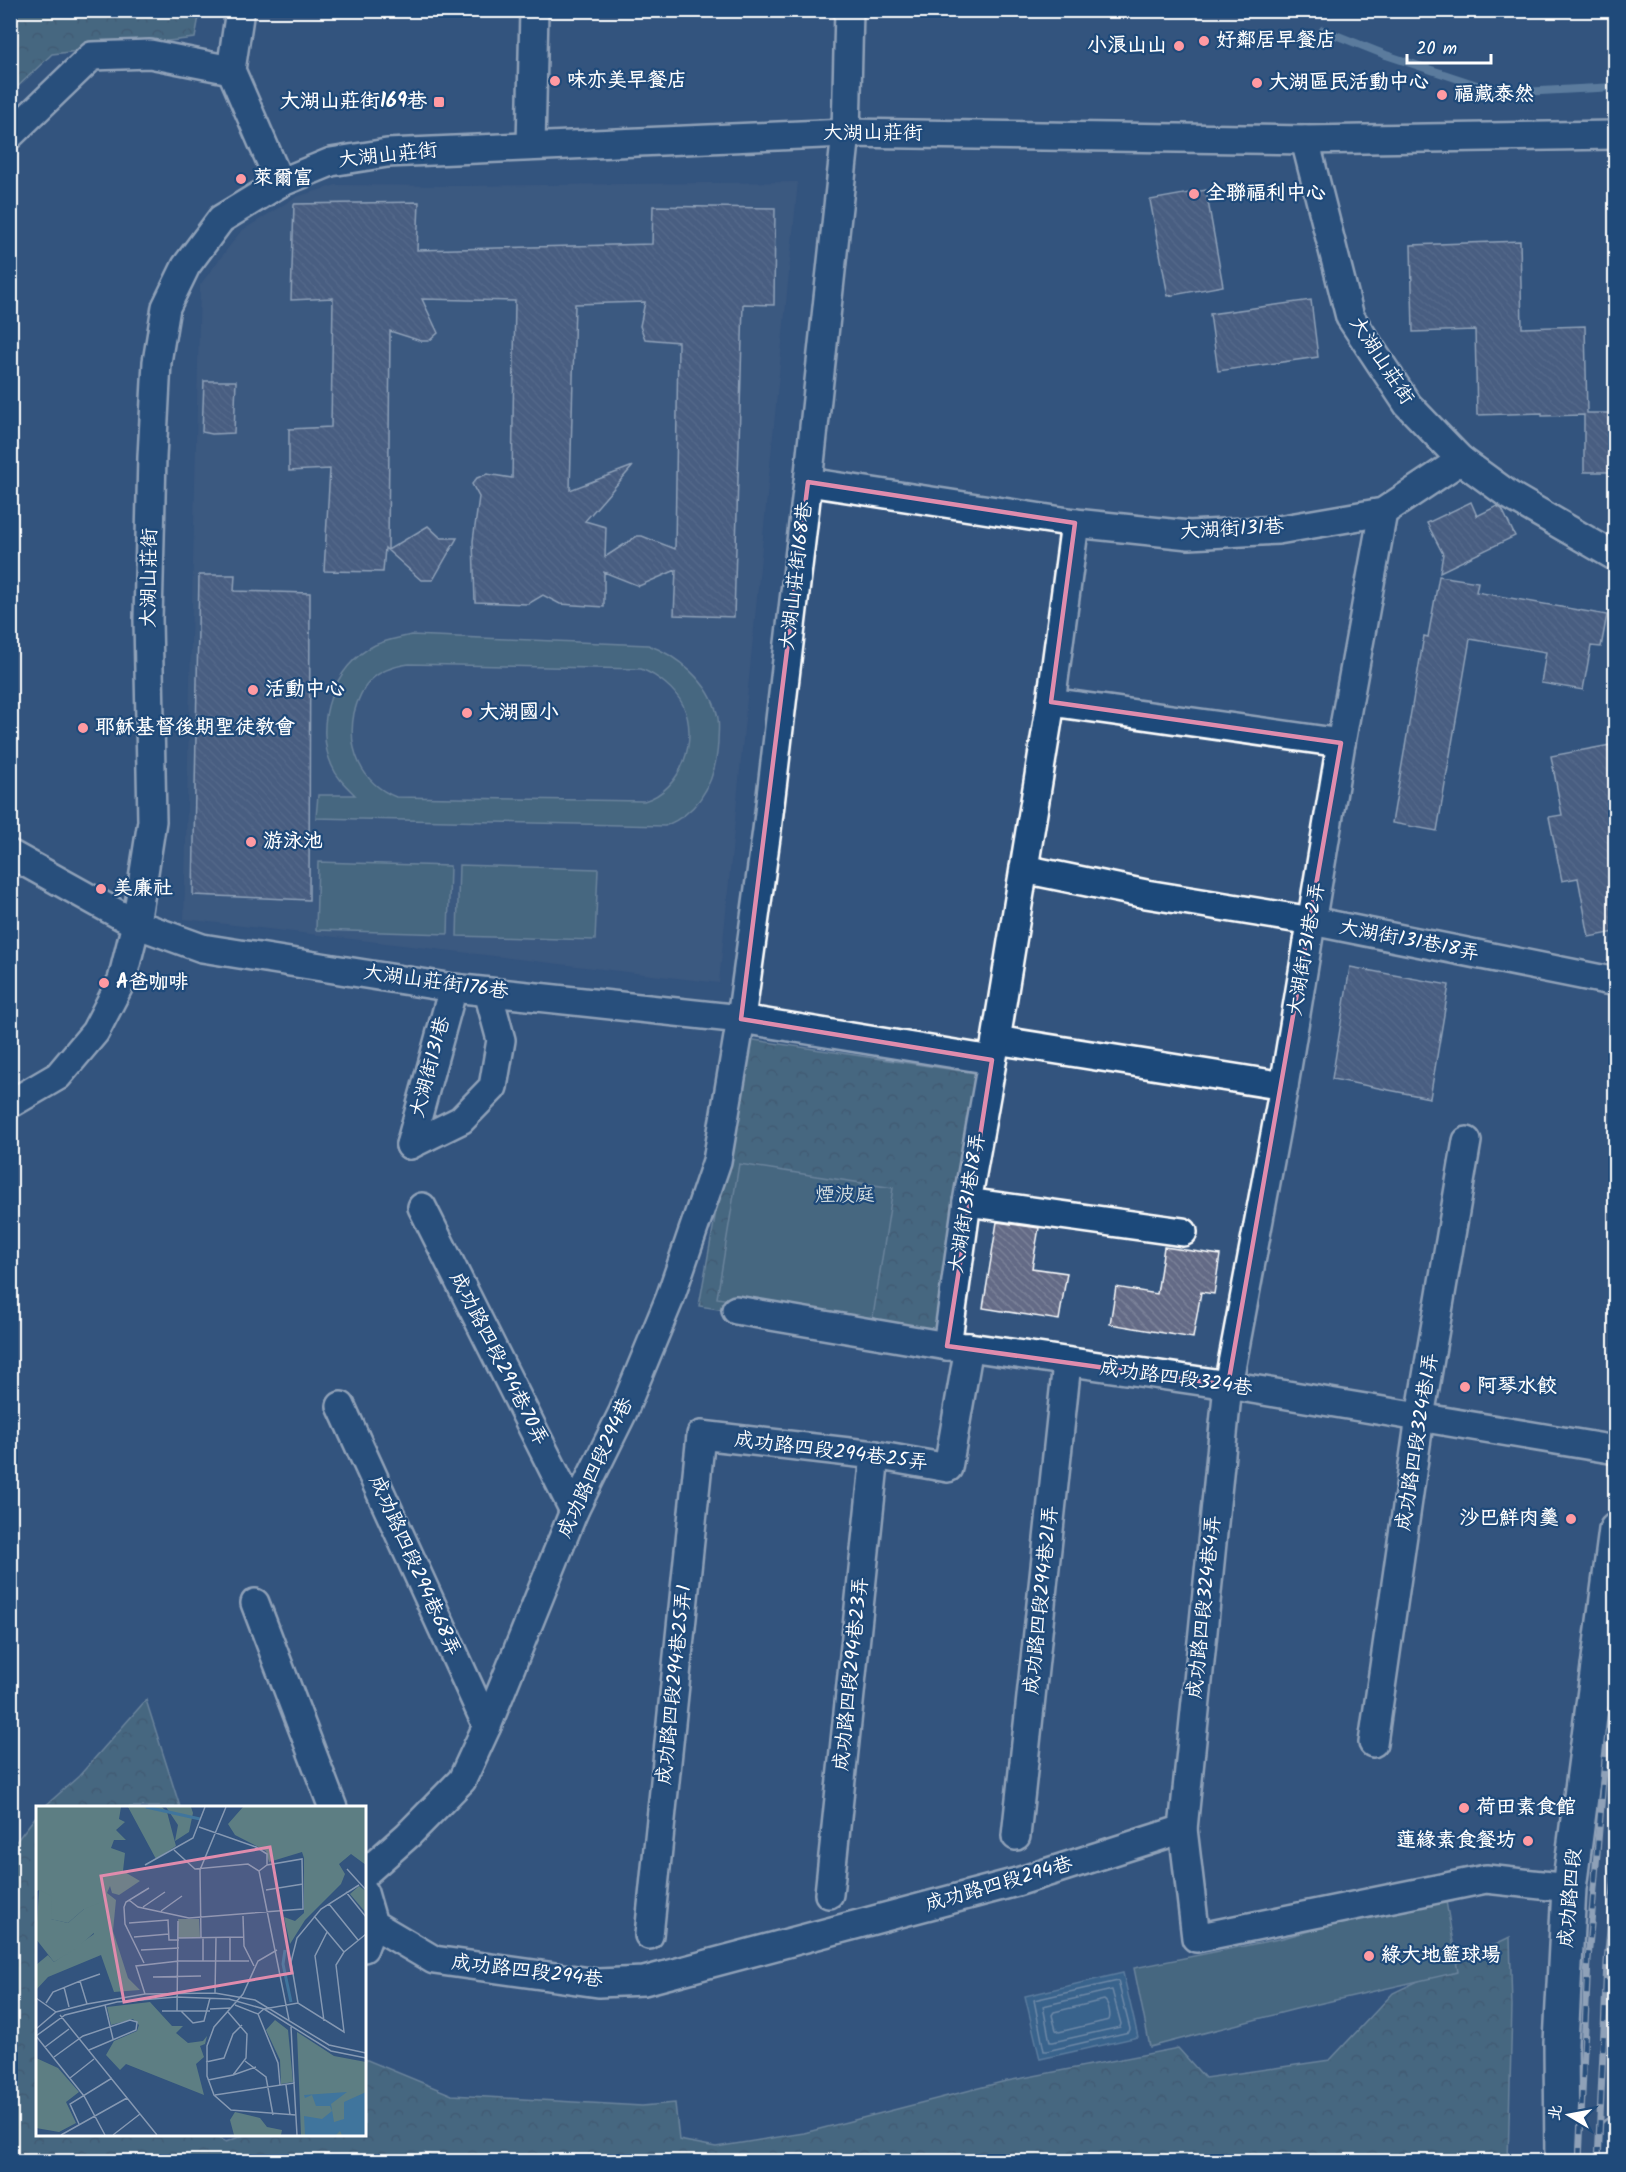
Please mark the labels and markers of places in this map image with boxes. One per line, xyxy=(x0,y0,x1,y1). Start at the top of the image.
place label: 好鄰居早餐店 xyxy=(1216,25,1336,57)
place label: 小浪山山 xyxy=(1087,30,1167,62)
marker: 好鄰居早餐店 xyxy=(1197,34,1211,48)
marker: 小浪山山 xyxy=(1172,39,1186,53)
place label: 味亦美早餐店 xyxy=(567,65,687,97)
place label: 大湖區民活動中心 xyxy=(1269,67,1429,99)
marker: 味亦美早餐店 xyxy=(548,74,562,88)
marker: 大湖區民活動中心 xyxy=(1250,76,1264,90)
place label: 福藏泰然 xyxy=(1454,79,1534,111)
place label: 大湖山莊街169巷 xyxy=(280,86,428,118)
marker: 福藏泰然 xyxy=(1435,88,1449,102)
marker: 大湖山莊街169巷 xyxy=(432,95,446,109)
place label: 萊爾富 xyxy=(253,163,313,195)
marker: 萊爾富 xyxy=(234,172,248,186)
place label: 全聯福利中心 xyxy=(1206,178,1326,210)
marker: 全聯福利中心 xyxy=(1187,187,1201,201)
place label: 活動中心 xyxy=(265,674,345,706)
marker: 活動中心 xyxy=(246,683,260,697)
place label: 大湖國小 xyxy=(479,697,559,729)
marker: 大湖國小 xyxy=(460,706,474,720)
place label: 耶穌基督後期聖徒教會 xyxy=(95,712,295,744)
marker: 耶穌基督後期聖徒教會 xyxy=(76,721,90,735)
place label: 游泳池 xyxy=(263,826,323,858)
marker: 游泳池 xyxy=(244,835,258,849)
place label: 美廉社 xyxy=(113,873,173,905)
marker: 美廉社 xyxy=(94,882,108,896)
place label: A爸咖啡 xyxy=(116,967,189,999)
marker: A爸咖啡 xyxy=(97,976,111,990)
place label: 阿琴水餃 xyxy=(1477,1371,1557,1403)
marker: 阿琴水餃 xyxy=(1458,1380,1472,1394)
place label: 沙巴鮮肉羹 xyxy=(1459,1503,1559,1535)
marker: 沙巴鮮肉羹 xyxy=(1564,1512,1578,1526)
place label: 荷田素食館 xyxy=(1476,1792,1576,1824)
marker: 荷田素食館 xyxy=(1457,1801,1471,1815)
place label: 蓮緣素食餐坊 xyxy=(1396,1825,1516,1857)
marker: 蓮緣素食餐坊 xyxy=(1521,1834,1535,1848)
place label: 綠大地籃球場 xyxy=(1381,1940,1501,1972)
marker: 綠大地籃球場 xyxy=(1362,1949,1376,1963)

